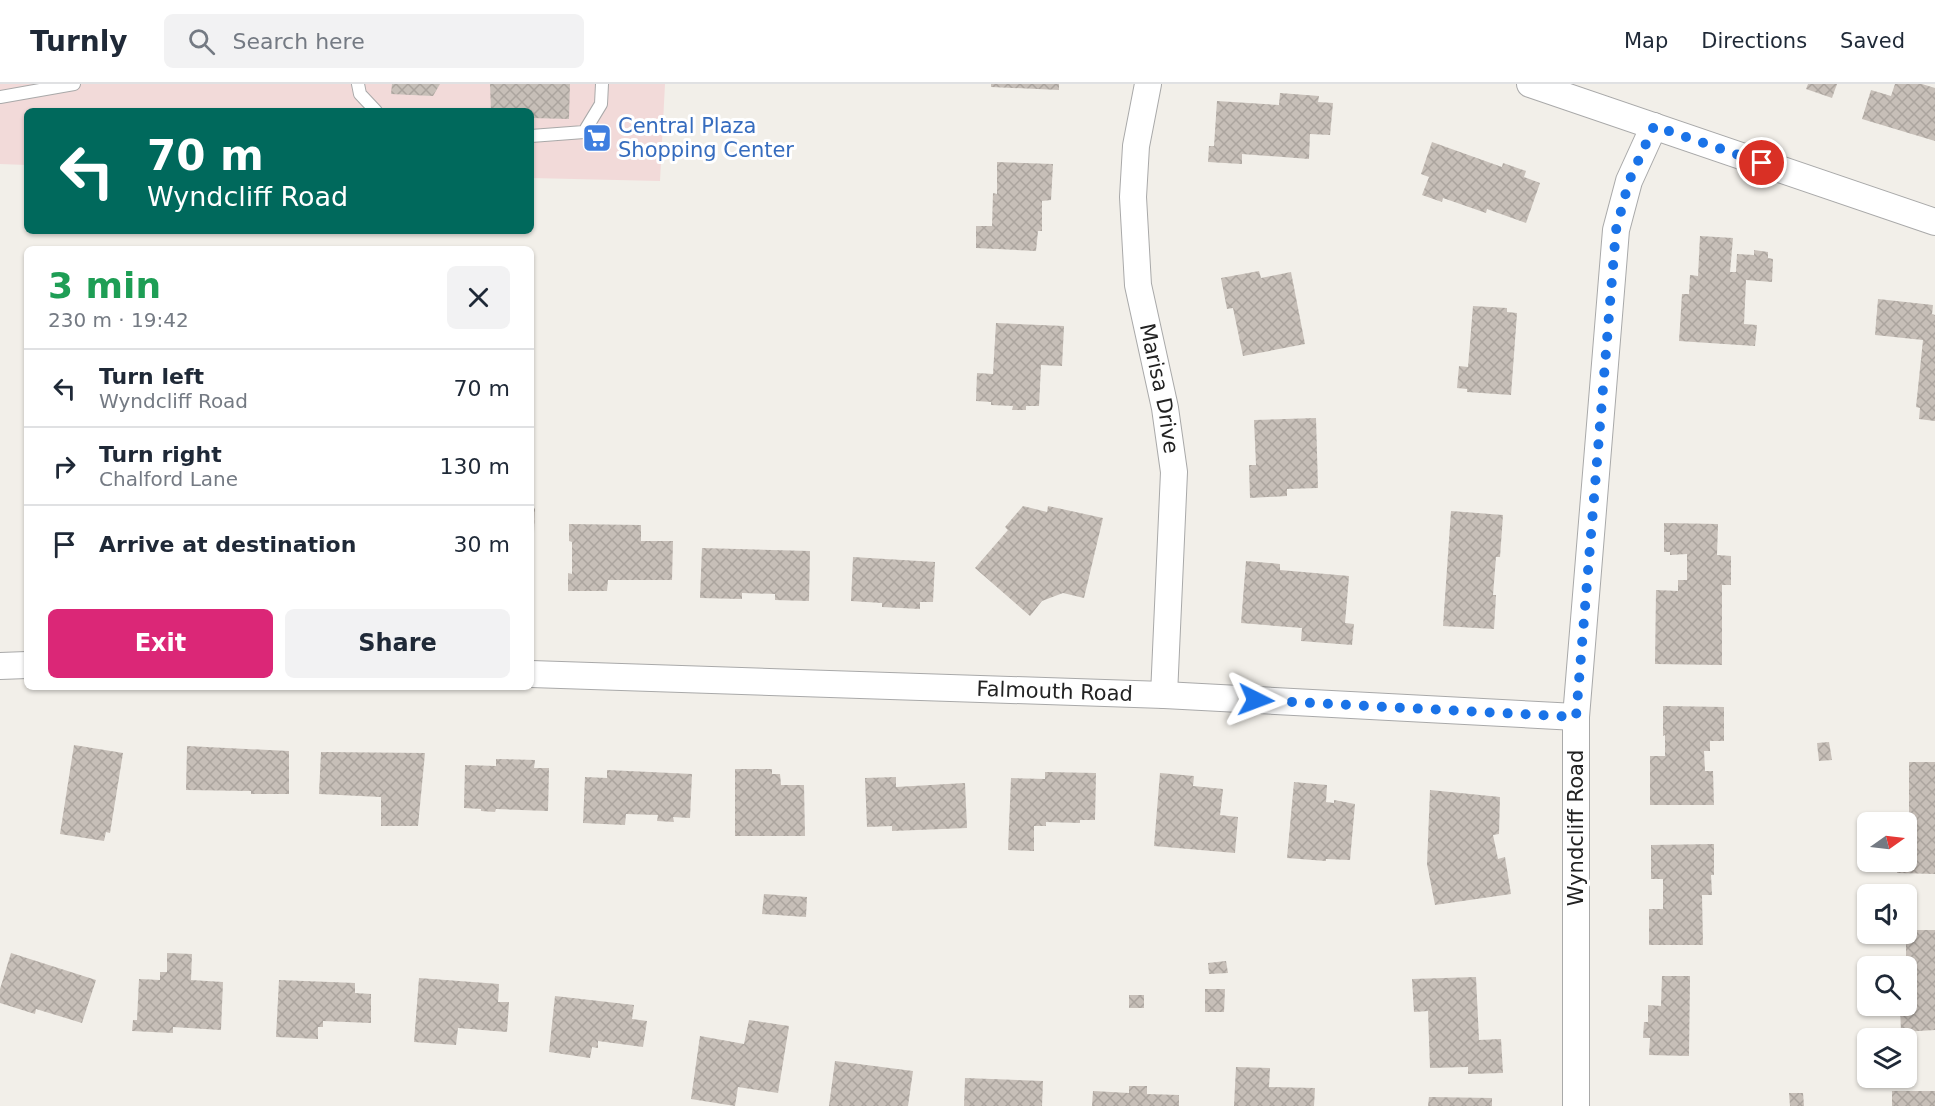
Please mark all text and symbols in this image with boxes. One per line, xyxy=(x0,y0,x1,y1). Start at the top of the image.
search box xyxy=(164,14,584,68)
text: Turnly xyxy=(30,25,128,58)
icon: search xyxy=(185,25,218,58)
text: Search here xyxy=(233,29,365,54)
text: Map xyxy=(1624,29,1668,53)
text: Directions xyxy=(1701,29,1807,53)
text: Saved xyxy=(1840,29,1905,53)
place label: Central Plaza Shopping Center xyxy=(618,114,794,162)
supermarket icon: Central Plaza Shopping Center xyxy=(581,122,613,154)
text: 70 m xyxy=(147,131,264,180)
icon: left xyxy=(48,132,126,210)
pin xyxy=(1736,137,1787,188)
icon: arrive xyxy=(1745,146,1778,179)
text: Wyndcliff Road xyxy=(147,181,348,212)
text: 3 min xyxy=(48,265,161,306)
button: close xyxy=(447,266,510,329)
text: 230 m · 19:42 xyxy=(48,308,189,332)
street label: Marisa Drive xyxy=(1135,321,1183,455)
text: Turn left xyxy=(99,364,204,389)
icon: left xyxy=(48,372,81,405)
text: 70 m xyxy=(454,376,510,401)
text: Wyndcliff Road xyxy=(99,389,248,413)
text: Turn right xyxy=(99,442,222,467)
icon: right xyxy=(48,450,81,483)
text: 130 m xyxy=(440,454,510,479)
text: Chalford Lane xyxy=(99,467,238,491)
icon: arrive xyxy=(48,528,81,561)
text: Arrive at destination xyxy=(99,532,356,557)
text: 30 m xyxy=(454,532,510,557)
button: Exit xyxy=(48,609,273,678)
button: Share xyxy=(285,609,510,678)
position arrow xyxy=(1224,668,1288,732)
street label: Falmouth Road xyxy=(976,677,1133,706)
street label: Wyndcliff Road xyxy=(1564,750,1588,906)
north arrow xyxy=(1857,812,1917,872)
map controls xyxy=(1857,812,1917,1088)
button: sound xyxy=(1857,884,1917,944)
button: search xyxy=(1857,956,1917,1016)
button: layers xyxy=(1857,1028,1917,1088)

